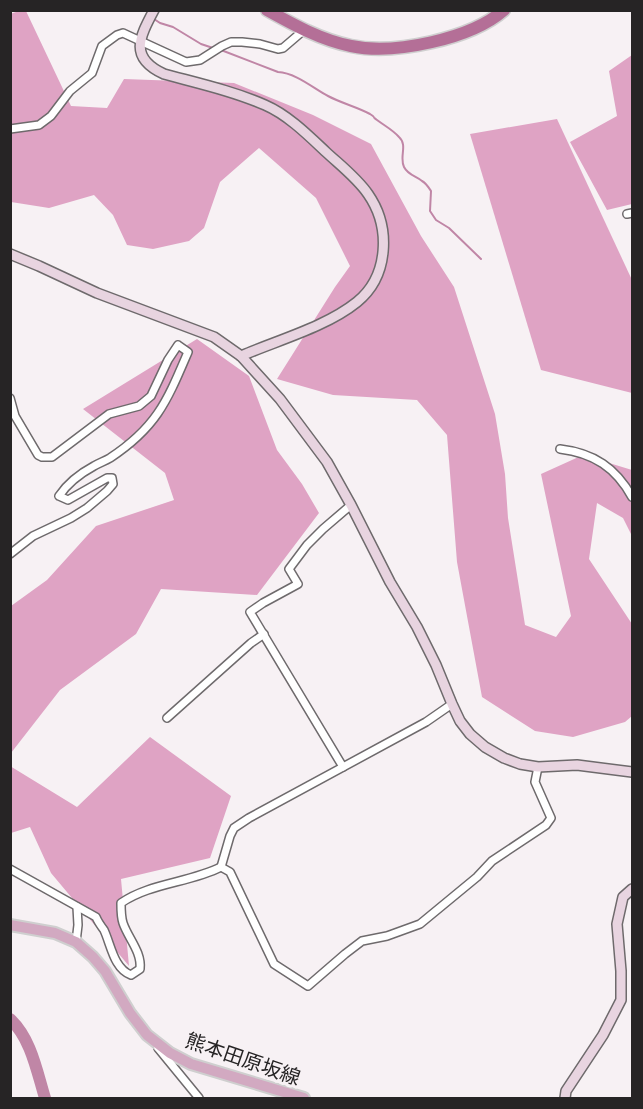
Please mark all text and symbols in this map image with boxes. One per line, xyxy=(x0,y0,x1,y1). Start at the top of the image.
street label: 熊本田原坂線 xyxy=(182,1028,304,1090)

